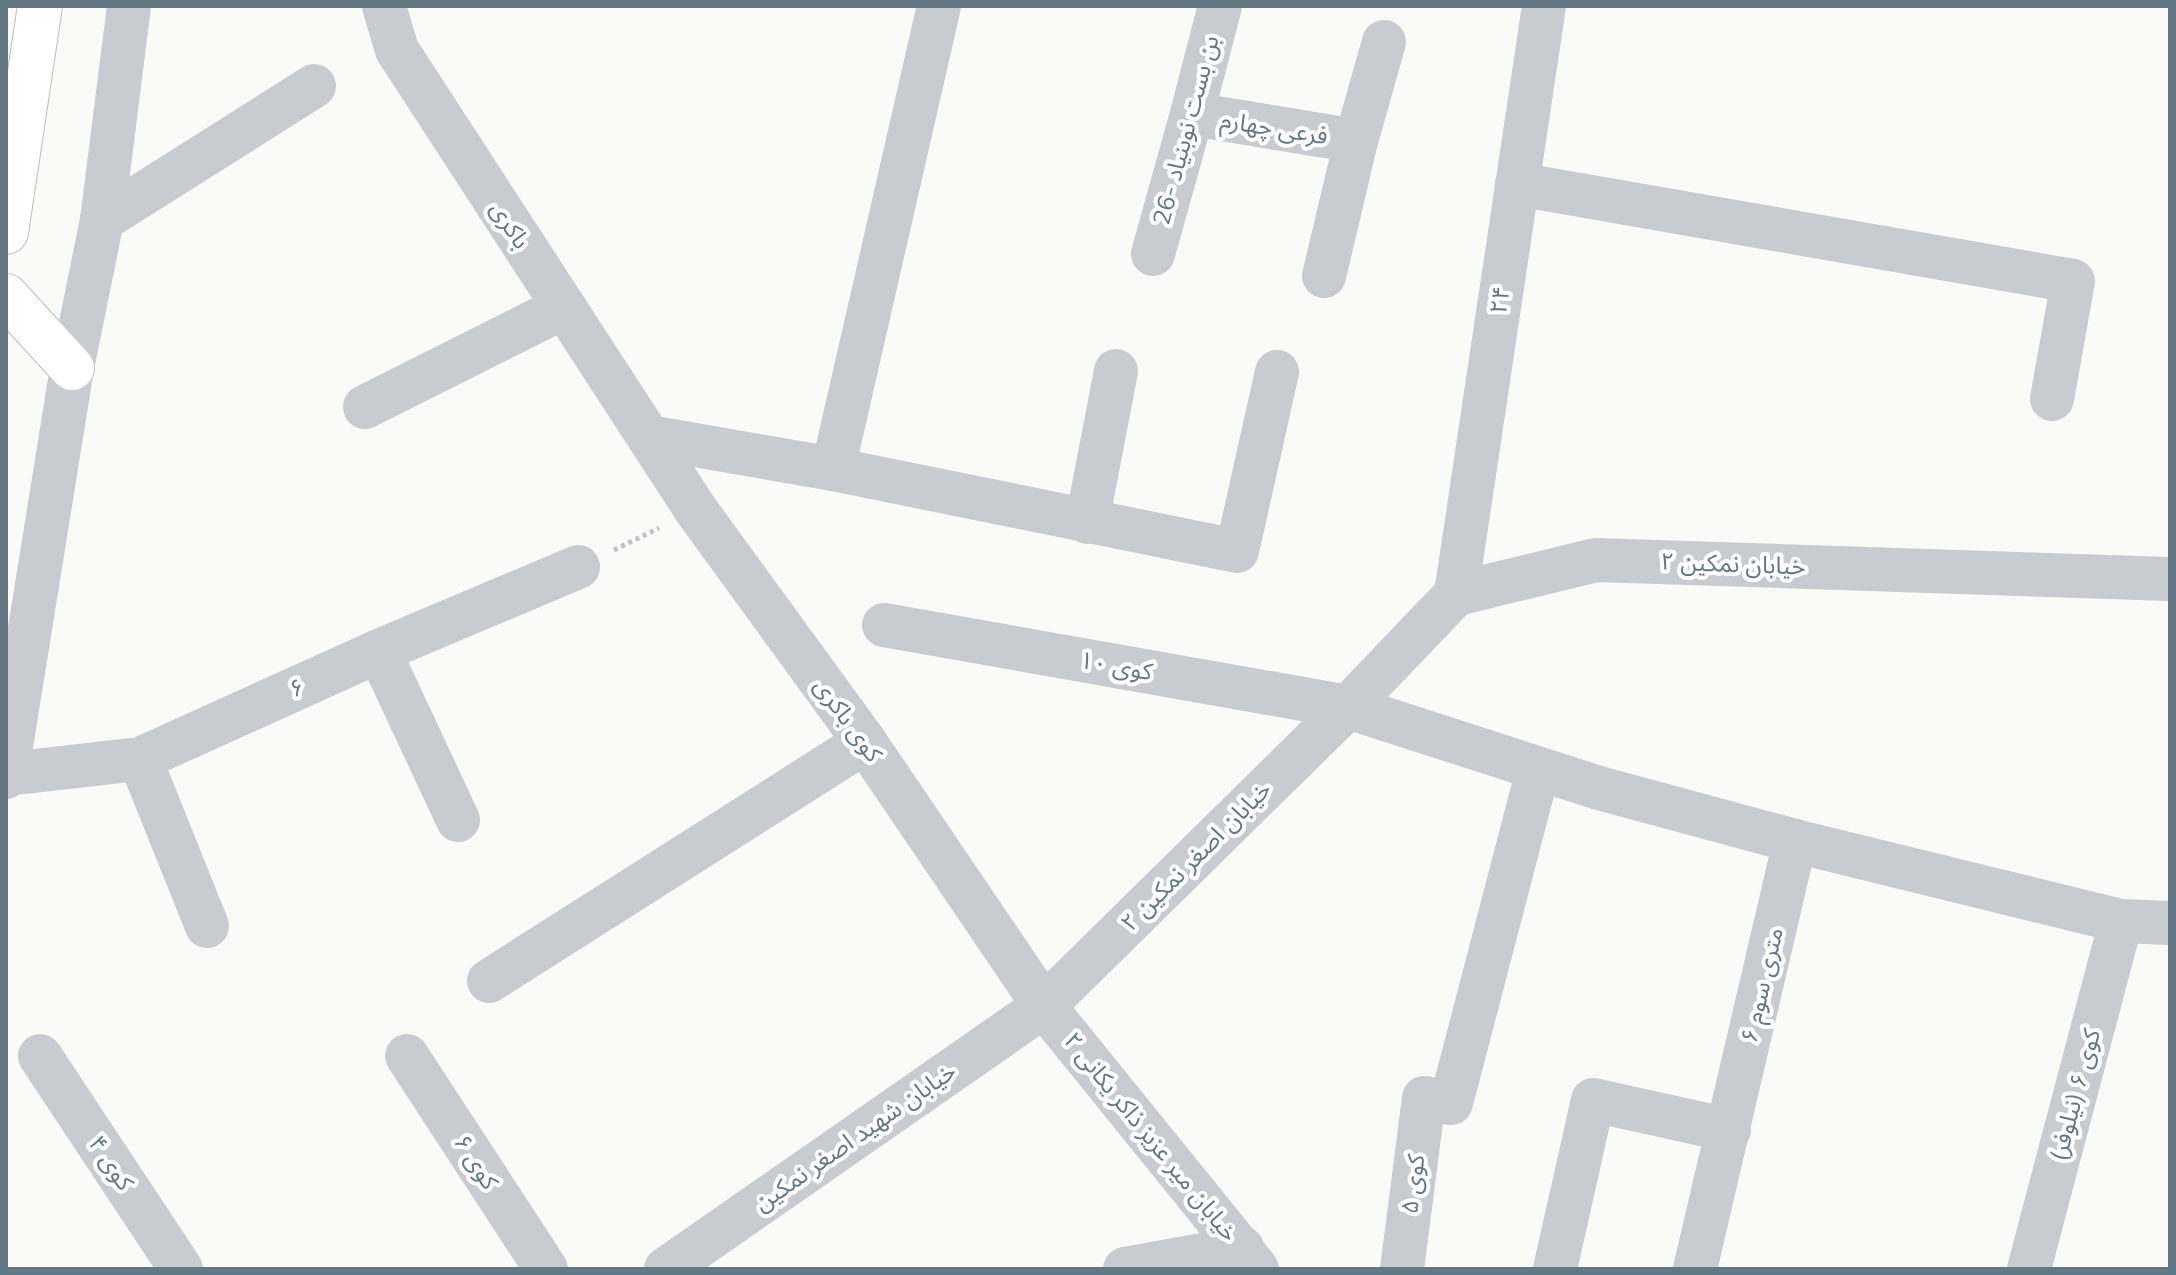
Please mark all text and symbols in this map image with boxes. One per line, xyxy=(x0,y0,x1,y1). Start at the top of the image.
street label: 26- بن بست نوبنیاد xyxy=(1145,32,1225,228)
street label: فرعی چهارم xyxy=(1218,104,1330,154)
street label: باکری xyxy=(484,195,537,254)
street label: ۲۴ xyxy=(1482,284,1516,316)
street label: خیابان نمکین ۲ xyxy=(1660,545,1806,581)
street label: کوی ۱۰ xyxy=(1078,644,1156,686)
street label: ۶ xyxy=(284,671,309,704)
street label: کوی باکری xyxy=(808,671,890,768)
street label: خیابان اصغر نمکین ۲ xyxy=(1114,774,1277,937)
street label: ۶ متری سوم xyxy=(1733,924,1793,1046)
street label: کوی ۶ (نیلوفر) xyxy=(2042,1025,2106,1164)
street label: ۲ خیابان میر عزیز ذاکر یکانی xyxy=(1058,1026,1245,1247)
street label: خیابان شهید اصغر نمکین xyxy=(748,1055,961,1217)
street label: کوی ۶ xyxy=(448,1128,506,1195)
street label: کوی ۴ xyxy=(83,1129,142,1196)
street label: کوی ۵ xyxy=(1393,1151,1431,1215)

